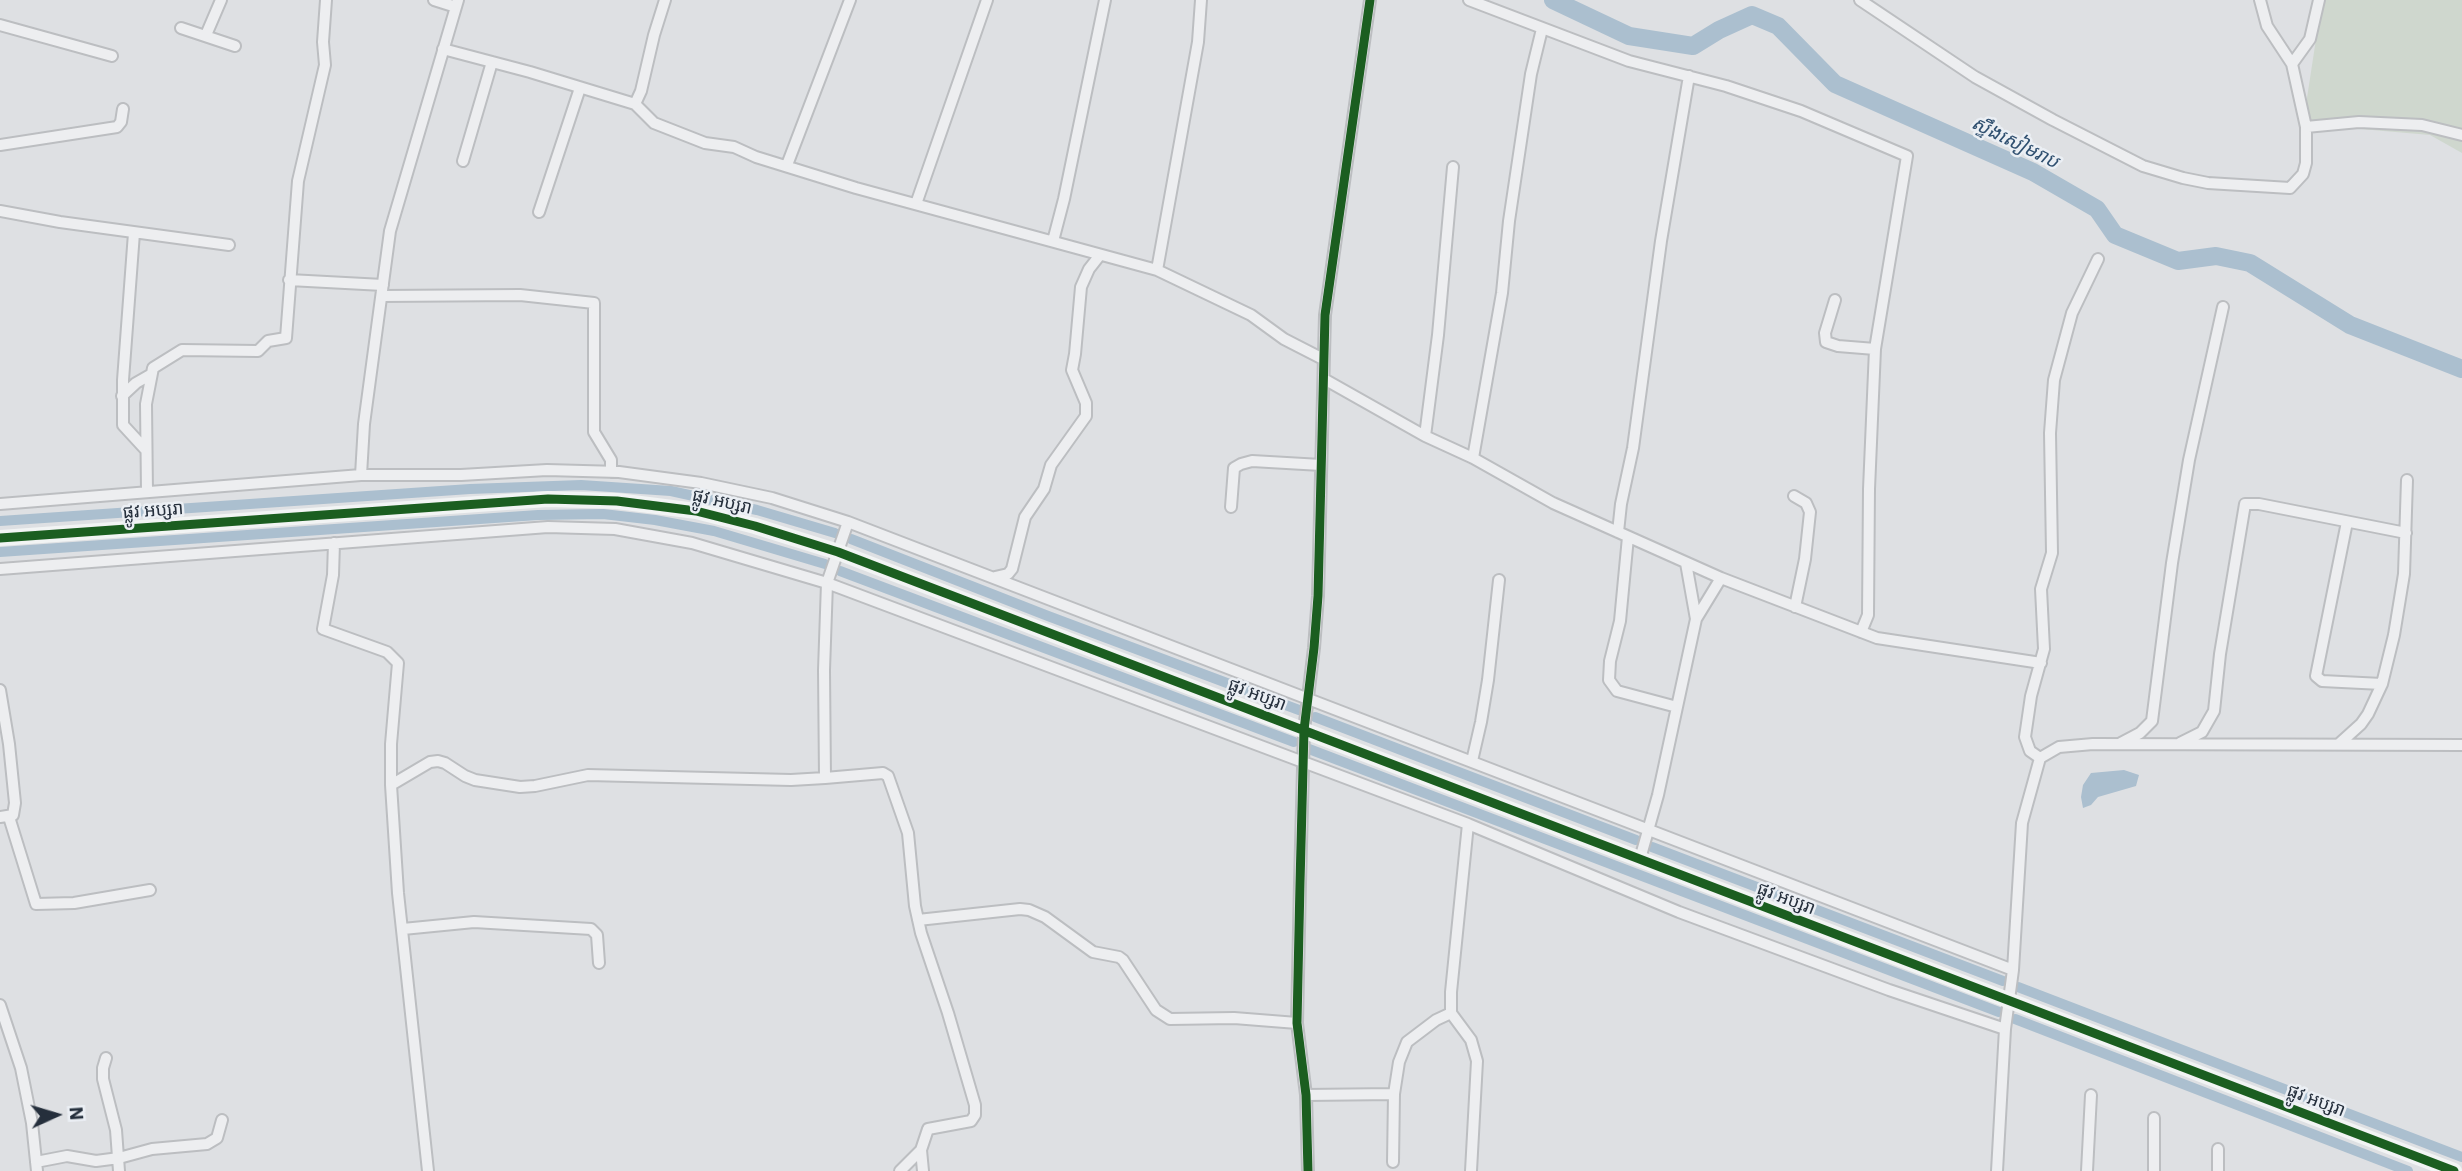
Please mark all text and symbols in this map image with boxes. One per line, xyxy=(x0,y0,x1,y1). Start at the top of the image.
water label: ស្ទឹងសៀមរាប xyxy=(1968,112,2062,174)
street label: ផ្លូវ អប្សរា xyxy=(690,485,754,519)
street label: ផ្លូវ អប្សរា xyxy=(122,498,184,524)
street label: ផ្លូវ អប្សរា xyxy=(1225,674,1289,716)
street label: ផ្លូវ អប្សរា xyxy=(1754,878,1818,920)
north arrow xyxy=(21,1080,91,1150)
street label: ផ្លូវ អប្សរា xyxy=(2284,1080,2348,1122)
text: N xyxy=(64,1106,89,1121)

